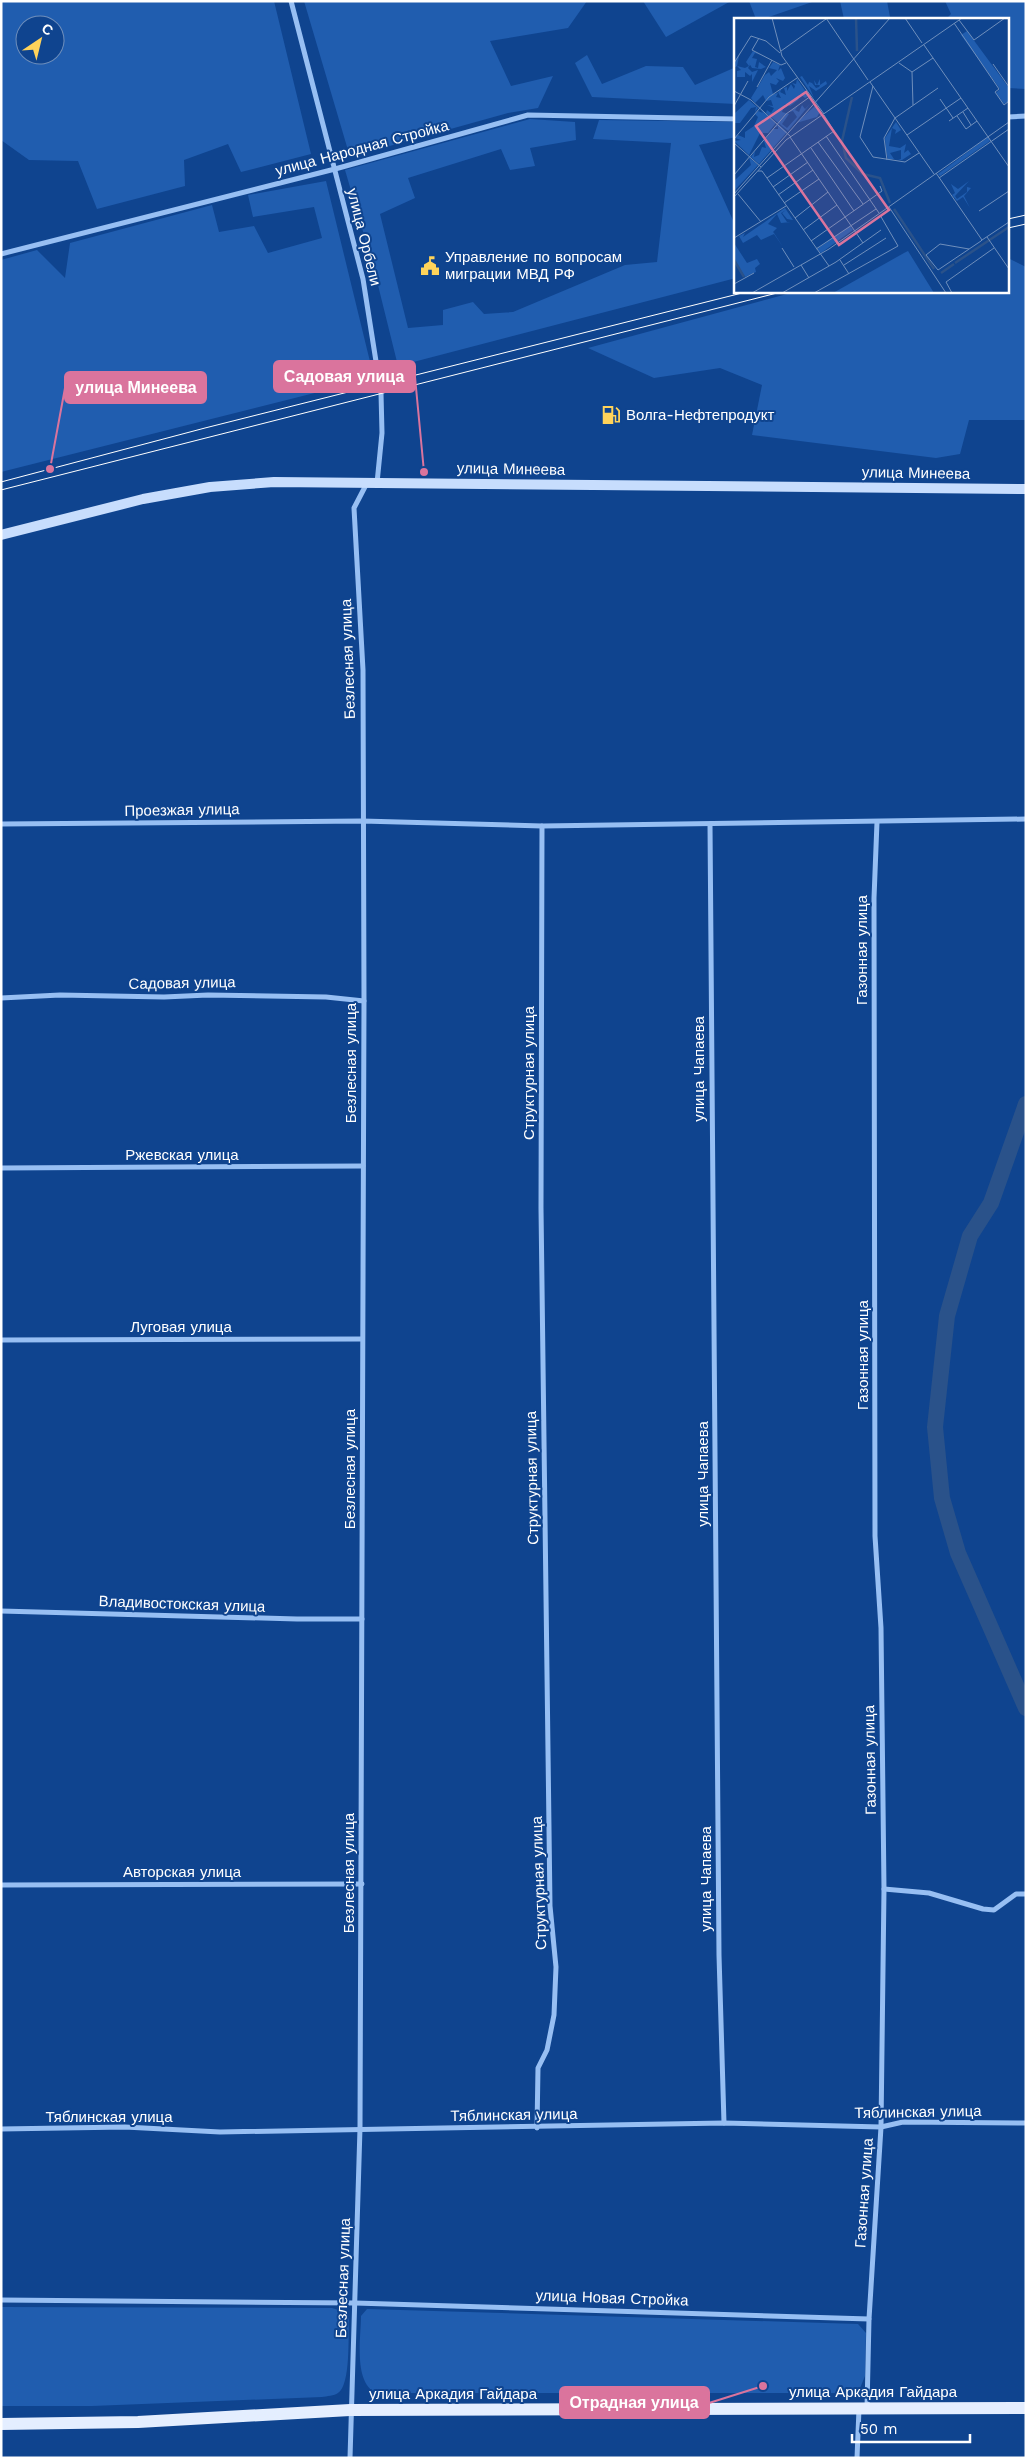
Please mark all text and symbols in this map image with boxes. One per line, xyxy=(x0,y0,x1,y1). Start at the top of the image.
north arrow xyxy=(15,15,65,65)
inset map xyxy=(734,18,1010,292)
text: С xyxy=(39,20,56,39)
street label: улица Народная Стройка xyxy=(273,116,451,180)
street label: улица Орбели xyxy=(343,186,385,288)
place label: Управление по вопросам миграции МВД РФ xyxy=(445,248,622,283)
public building icon: Управление по вопросам миграции МВД РФ xyxy=(419,255,441,277)
callout: Садовая улица xyxy=(274,361,415,392)
text: Садовая улица xyxy=(284,367,404,386)
callout: улица Минеева xyxy=(65,372,206,403)
text: улица Минеева xyxy=(75,378,197,397)
fuel station icon: Волга-Нефтепродукт xyxy=(600,404,622,426)
place label: Волга-Нефтепродукт xyxy=(626,406,775,424)
street label: улица Минеева xyxy=(457,459,566,479)
street label: улица Минеева xyxy=(862,463,971,483)
street label: Безлесная улица xyxy=(337,598,359,719)
street label: Проезжая улица xyxy=(124,800,240,820)
street label: Газонная улица xyxy=(853,894,871,1005)
street label: Садовая улица xyxy=(128,973,236,993)
street label: Безлесная улица xyxy=(342,1002,360,1123)
street label: Структурная улица xyxy=(520,1005,538,1140)
street label: улица Чапаева xyxy=(690,1016,708,1122)
street label: Ржевская улица xyxy=(125,1146,239,1164)
street label: Газонная улица xyxy=(854,1299,872,1410)
street label: Луговая улица xyxy=(130,1318,232,1336)
street label: Безлесная улица xyxy=(341,1408,359,1529)
street label: Структурная улица xyxy=(522,1410,542,1545)
street label: улица Чапаева xyxy=(694,1421,712,1527)
street label: Владивостокская улица xyxy=(98,1592,266,1616)
street label: Газонная улица xyxy=(860,1704,880,1815)
street label: Безлесная улица xyxy=(340,1812,358,1933)
street label: Структурная улица xyxy=(528,1815,550,1950)
street label: улица Чапаева xyxy=(697,1826,715,1932)
street label: Авторская улица xyxy=(123,1863,242,1881)
street label: Тяблинская улица xyxy=(854,2102,982,2122)
street label: Тяблинская улица xyxy=(450,2105,578,2125)
street label: Тяблинская улица xyxy=(46,2108,173,2126)
street label: Газонная улица xyxy=(851,2137,877,2248)
street label: Безлесная улица xyxy=(332,2217,354,2338)
street label: улица Новая Стройка xyxy=(535,2286,689,2310)
street label: улица Аркадия Гайдара xyxy=(789,2383,958,2401)
street label: улица Аркадия Гайдара xyxy=(369,2385,538,2403)
callout: Отрадная улица xyxy=(560,2387,709,2418)
text: Отрадная улица xyxy=(569,2393,699,2412)
scale bar xyxy=(852,2412,970,2444)
text: 50 m xyxy=(860,2420,897,2438)

